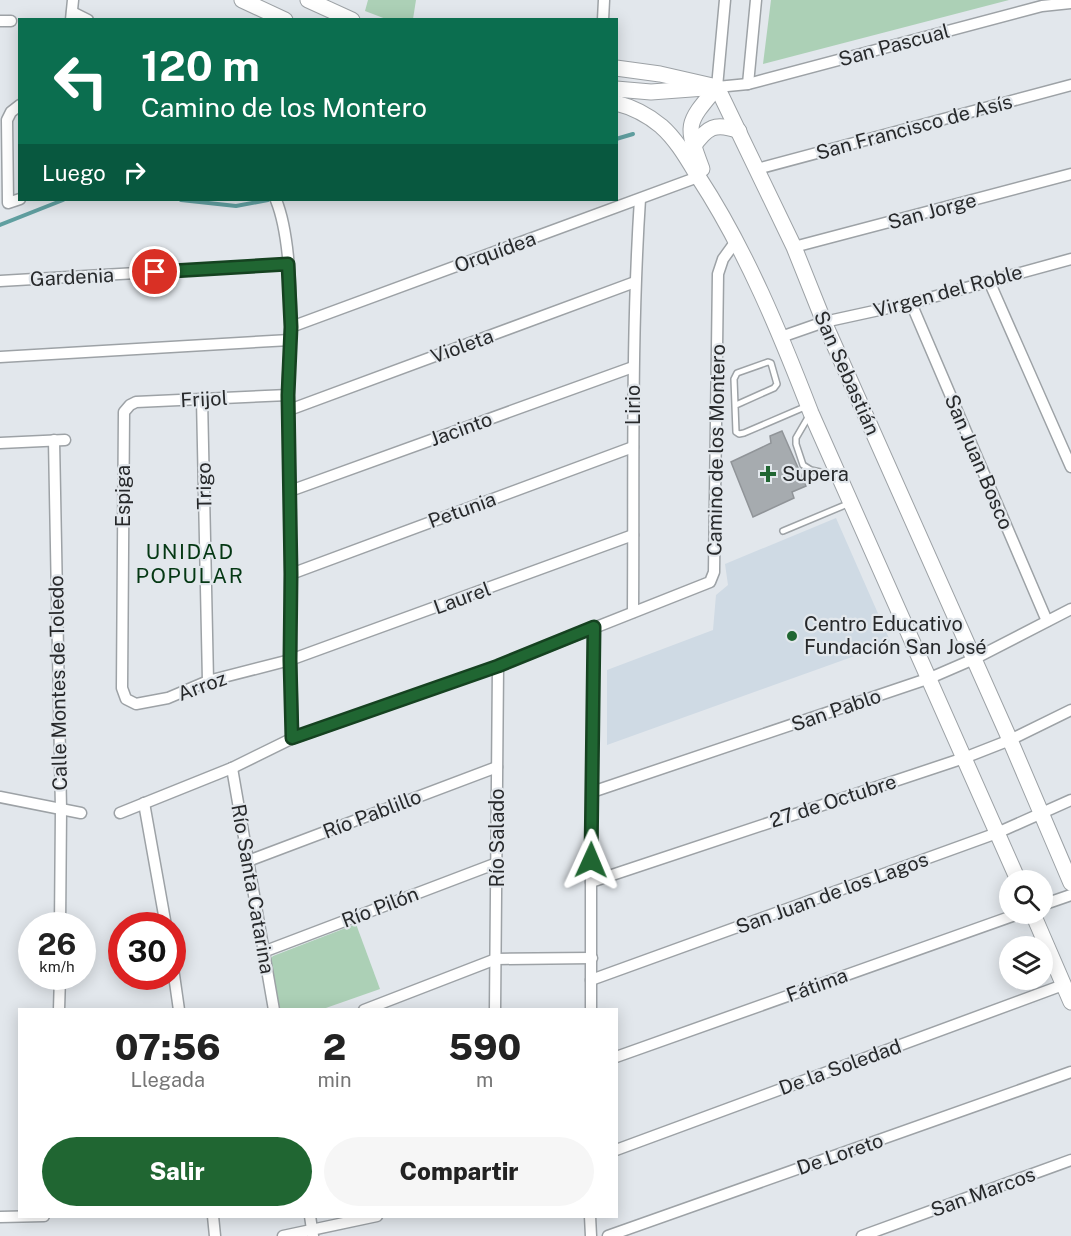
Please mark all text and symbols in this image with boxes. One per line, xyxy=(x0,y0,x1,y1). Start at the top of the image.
street label: San Pascual xyxy=(836,19,952,71)
text: 120 m xyxy=(141,41,260,90)
icon: left xyxy=(42,42,120,120)
street label: San Francisco de Asís xyxy=(813,89,1015,165)
text: Camino de los Montero xyxy=(141,91,427,123)
icon: right xyxy=(118,156,151,189)
text: Luego xyxy=(42,160,106,186)
street label: San Jorge xyxy=(885,188,979,234)
street label: Orquídea xyxy=(451,226,539,278)
pin xyxy=(129,246,180,297)
icon: arrive xyxy=(138,255,171,288)
street label: Virgen del Roble xyxy=(871,260,1025,322)
street label: Gardenia xyxy=(29,263,115,291)
street label: San Sebastián xyxy=(809,307,885,439)
street label: Violeta xyxy=(427,324,497,368)
street label: Camino de los Montero xyxy=(702,344,730,556)
street label: Lirio xyxy=(621,385,645,425)
street label: Frijol xyxy=(180,386,228,412)
street label: San Juan Bosco xyxy=(940,391,1018,533)
street label: Jacinto xyxy=(427,407,495,451)
street label: Trigo xyxy=(192,462,216,510)
place label: Supera xyxy=(782,462,849,486)
street label: Espiga xyxy=(111,465,135,527)
marker: Supera xyxy=(759,465,777,483)
street label: Petunia xyxy=(425,487,499,533)
district label: UNIDAD POPULAR xyxy=(136,539,245,588)
street label: Calle Montes de Toledo xyxy=(44,575,72,791)
street label: Laurel xyxy=(430,577,494,619)
place label: Centro Educativo Fundación San José xyxy=(804,612,987,659)
marker: Centro Educativo Fundación San José xyxy=(785,629,799,643)
street label: Arroz xyxy=(174,666,230,706)
street label: San Pablo xyxy=(788,683,884,737)
street label: 27 de Octubre xyxy=(767,769,899,833)
street label: Río Pablillo xyxy=(319,784,425,844)
street label: Río Salado xyxy=(485,789,509,887)
street label: Río Santa Catarina xyxy=(226,802,280,976)
position arrow xyxy=(559,828,623,892)
street label: San Juan de los Lagos xyxy=(733,847,931,939)
map controls xyxy=(999,870,1053,990)
button: search xyxy=(999,870,1053,924)
street label: Río Pilón xyxy=(338,881,422,933)
speed limit sign: 30 xyxy=(108,912,186,990)
text: 26 xyxy=(38,926,76,962)
button: layers xyxy=(999,936,1053,990)
text: km/h xyxy=(39,958,75,975)
street label: Fátima xyxy=(783,963,851,1007)
text: 07:56 xyxy=(115,1026,221,1068)
text: 2 xyxy=(323,1026,346,1068)
text: 590 xyxy=(448,1026,521,1068)
street label: De la Soledad xyxy=(776,1034,904,1100)
text: Llegada xyxy=(130,1068,205,1092)
text: min xyxy=(318,1068,351,1092)
text: m xyxy=(476,1068,493,1092)
street label: De Loreto xyxy=(794,1128,886,1180)
button: Salir xyxy=(42,1137,312,1206)
button: Compartir xyxy=(324,1137,594,1206)
street label: San Marcos xyxy=(928,1162,1038,1222)

